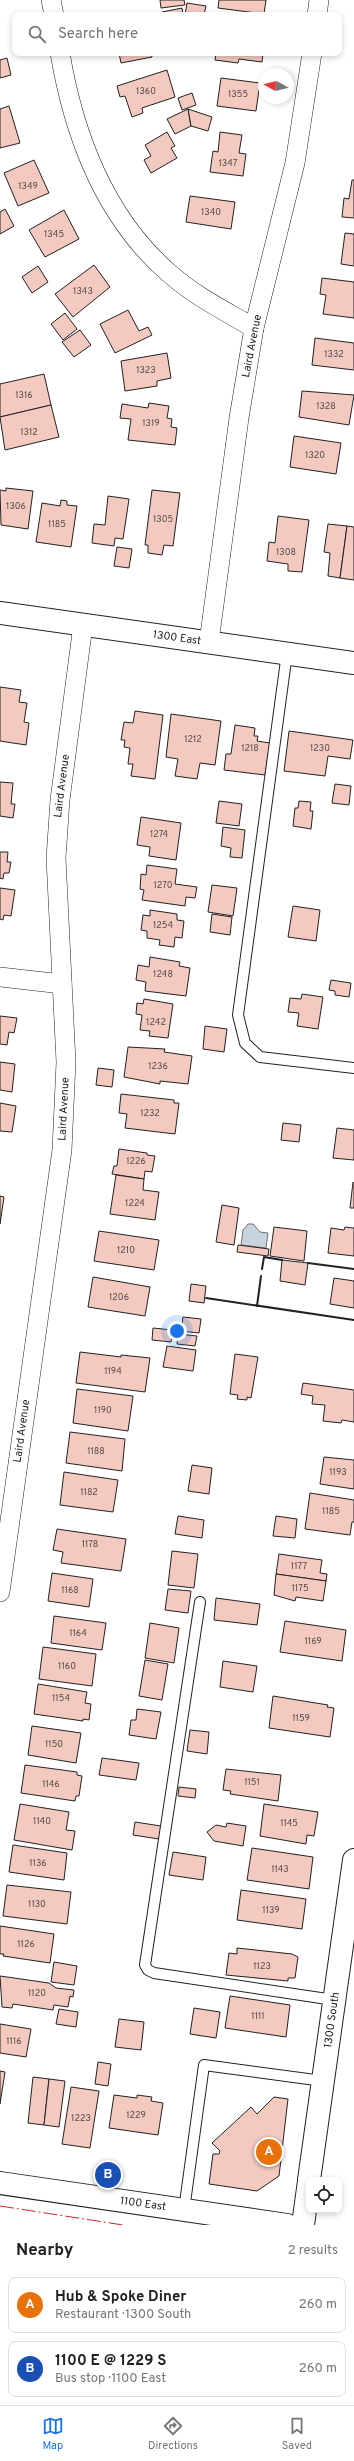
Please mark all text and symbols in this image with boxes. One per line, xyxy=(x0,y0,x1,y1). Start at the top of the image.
search box xyxy=(12,12,342,56)
icon: search xyxy=(26,23,48,45)
text: Search here xyxy=(58,25,138,44)
north arrow xyxy=(258,68,294,104)
house number: 1360 xyxy=(136,86,156,97)
house number: 1355 xyxy=(228,89,248,100)
house number: 1347 xyxy=(219,158,238,169)
house number: 1349 xyxy=(18,181,38,192)
house number: 1340 xyxy=(201,207,221,218)
house number: 1345 xyxy=(44,229,64,240)
house number: 1343 xyxy=(73,286,93,297)
street label: Laird Avenue xyxy=(239,313,265,379)
house number: 1332 xyxy=(324,349,344,360)
house number: 1323 xyxy=(136,365,156,376)
house number: 1316 xyxy=(15,390,33,401)
house number: 1328 xyxy=(316,401,336,412)
house number: 1319 xyxy=(142,418,160,429)
house number: 1312 xyxy=(20,427,38,438)
house number: 1320 xyxy=(305,450,325,461)
house number: 1306 xyxy=(6,501,26,512)
house number: 1305 xyxy=(153,514,173,525)
house number: 1185 xyxy=(48,519,66,530)
house number: 1308 xyxy=(276,547,296,558)
street label: 1300 East xyxy=(152,628,202,648)
house number: 1212 xyxy=(184,734,202,745)
house number: 1218 xyxy=(241,743,259,754)
house number: 1230 xyxy=(310,743,330,754)
street label: Laird Avenue xyxy=(51,753,73,819)
house number: 1274 xyxy=(150,829,168,840)
house number: 1270 xyxy=(154,880,173,891)
house number: 1254 xyxy=(153,920,174,931)
house number: 1248 xyxy=(153,969,173,980)
house number: 1242 xyxy=(146,1017,166,1028)
house number: 1236 xyxy=(148,1061,168,1072)
street label: Laird Avenue xyxy=(55,1077,73,1141)
house number: 1232 xyxy=(140,1108,160,1119)
house number: 1226 xyxy=(126,1156,146,1167)
house number: 1224 xyxy=(125,1198,145,1209)
house number: 1210 xyxy=(117,1245,135,1256)
house number: 1206 xyxy=(109,1292,129,1303)
your location xyxy=(167,1321,187,1341)
house number: 1194 xyxy=(104,1366,122,1377)
street label: Laird Avenue xyxy=(11,1398,33,1464)
house number: 1190 xyxy=(94,1405,112,1416)
house number: 1188 xyxy=(87,1446,105,1457)
house number: 1193 xyxy=(329,1467,347,1478)
house number: 1182 xyxy=(80,1487,98,1498)
house number: 1185 xyxy=(322,1506,340,1517)
house number: 1178 xyxy=(82,1539,98,1550)
house number: 1177 xyxy=(291,1561,307,1572)
house number: 1175 xyxy=(292,1583,308,1594)
house number: 1168 xyxy=(61,1585,79,1596)
house number: 1164 xyxy=(69,1628,87,1639)
house number: 1169 xyxy=(304,1636,322,1647)
house number: 1160 xyxy=(58,1661,76,1672)
house number: 1154 xyxy=(52,1693,70,1704)
house number: 1159 xyxy=(292,1713,310,1724)
house number: 1150 xyxy=(45,1739,63,1750)
house number: 1151 xyxy=(244,1777,260,1788)
house number: 1146 xyxy=(42,1779,60,1790)
house number: 1140 xyxy=(33,1816,51,1827)
house number: 1145 xyxy=(280,1818,298,1829)
house number: 1136 xyxy=(29,1858,47,1869)
house number: 1143 xyxy=(271,1864,289,1875)
house number: 1130 xyxy=(28,1899,46,1910)
house number: 1139 xyxy=(262,1905,280,1916)
house number: 1126 xyxy=(17,1939,35,1950)
house number: 1123 xyxy=(253,1961,271,1972)
house number: 1120 xyxy=(28,1988,46,1999)
street label: 1300 South xyxy=(321,1991,343,2049)
house number: 1111 xyxy=(251,2011,265,2022)
house number: 1116 xyxy=(6,2036,22,2047)
house number: 1229 xyxy=(126,2110,146,2121)
house number: 1223 xyxy=(71,2113,91,2124)
pin: A xyxy=(256,2137,282,2167)
pin: B xyxy=(95,2160,121,2190)
map controls xyxy=(306,2177,342,2213)
button: locate xyxy=(306,2177,342,2213)
street label: 1100 East xyxy=(119,2194,167,2214)
text: Nearby xyxy=(16,2240,73,2262)
text: 2 results xyxy=(288,2243,338,2259)
text: Hub & Spoke Diner xyxy=(55,2288,187,2307)
text: A xyxy=(25,2297,35,2313)
text: 260 m xyxy=(299,2297,337,2313)
text: Restaurant · 1300 South xyxy=(55,2307,191,2323)
text: 1100 E @ 1229 S xyxy=(55,2352,166,2371)
text: B xyxy=(26,2361,34,2377)
text: 260 m xyxy=(299,2361,337,2377)
text: Bus stop · 1100 East xyxy=(55,2371,166,2387)
tab: Map xyxy=(42,2415,64,2453)
tab: Directions xyxy=(148,2415,198,2453)
tab: Saved xyxy=(282,2415,312,2453)

